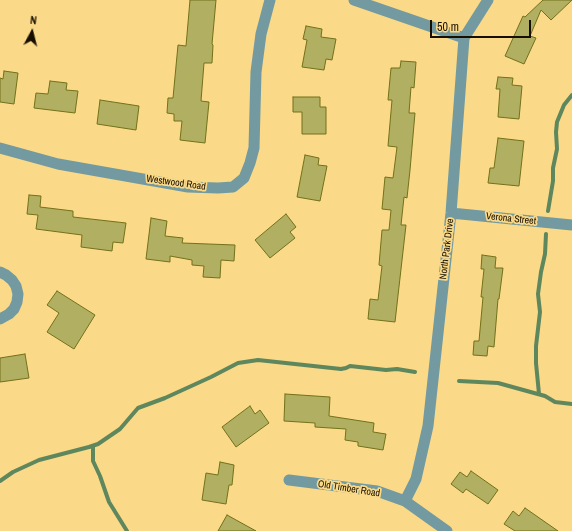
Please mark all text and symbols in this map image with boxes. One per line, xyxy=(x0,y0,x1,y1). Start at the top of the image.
north arrow xyxy=(12,12,52,52)
scale bar xyxy=(432,12,533,38)
text: N xyxy=(29,13,38,27)
text: 50 m xyxy=(437,19,459,35)
street label: Westwood Road xyxy=(145,173,207,193)
street label: Verona Street xyxy=(485,210,537,228)
street label: North Park Drive xyxy=(437,218,457,280)
street label: Old Timber Road xyxy=(317,478,381,500)

